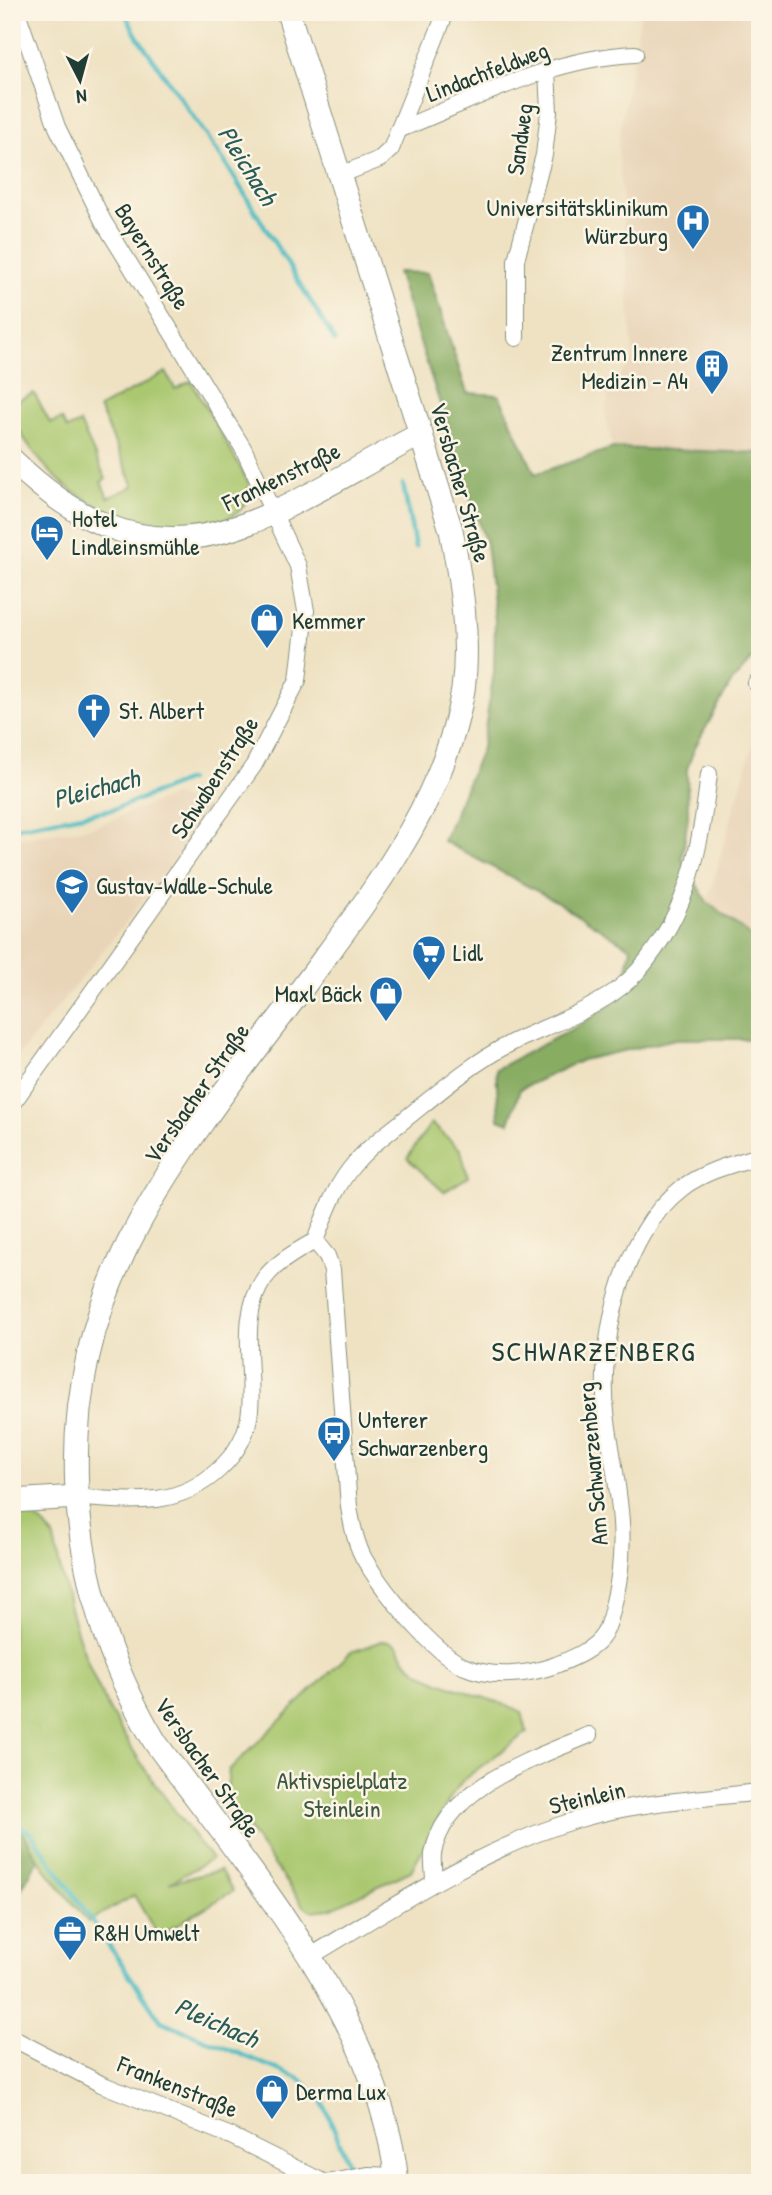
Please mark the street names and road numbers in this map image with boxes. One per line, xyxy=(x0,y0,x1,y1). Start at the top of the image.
street label: Lindachfeldweg xyxy=(421,33,553,109)
street label: Sandweg xyxy=(498,101,540,177)
street label: Bayernstraße xyxy=(108,197,199,316)
street label: Versbacher Straße xyxy=(423,398,499,566)
street label: Frankenstraße xyxy=(216,434,346,519)
street label: Schwabenstraße xyxy=(163,709,266,844)
street label: Versbacher Straße xyxy=(136,1016,257,1170)
street label: Am Schwarzenberg xyxy=(569,1381,615,1547)
street label: Versbacher Straße xyxy=(148,1690,269,1844)
street label: Steinlein xyxy=(546,1773,628,1821)
street label: Frankenstraße xyxy=(112,2047,243,2125)

